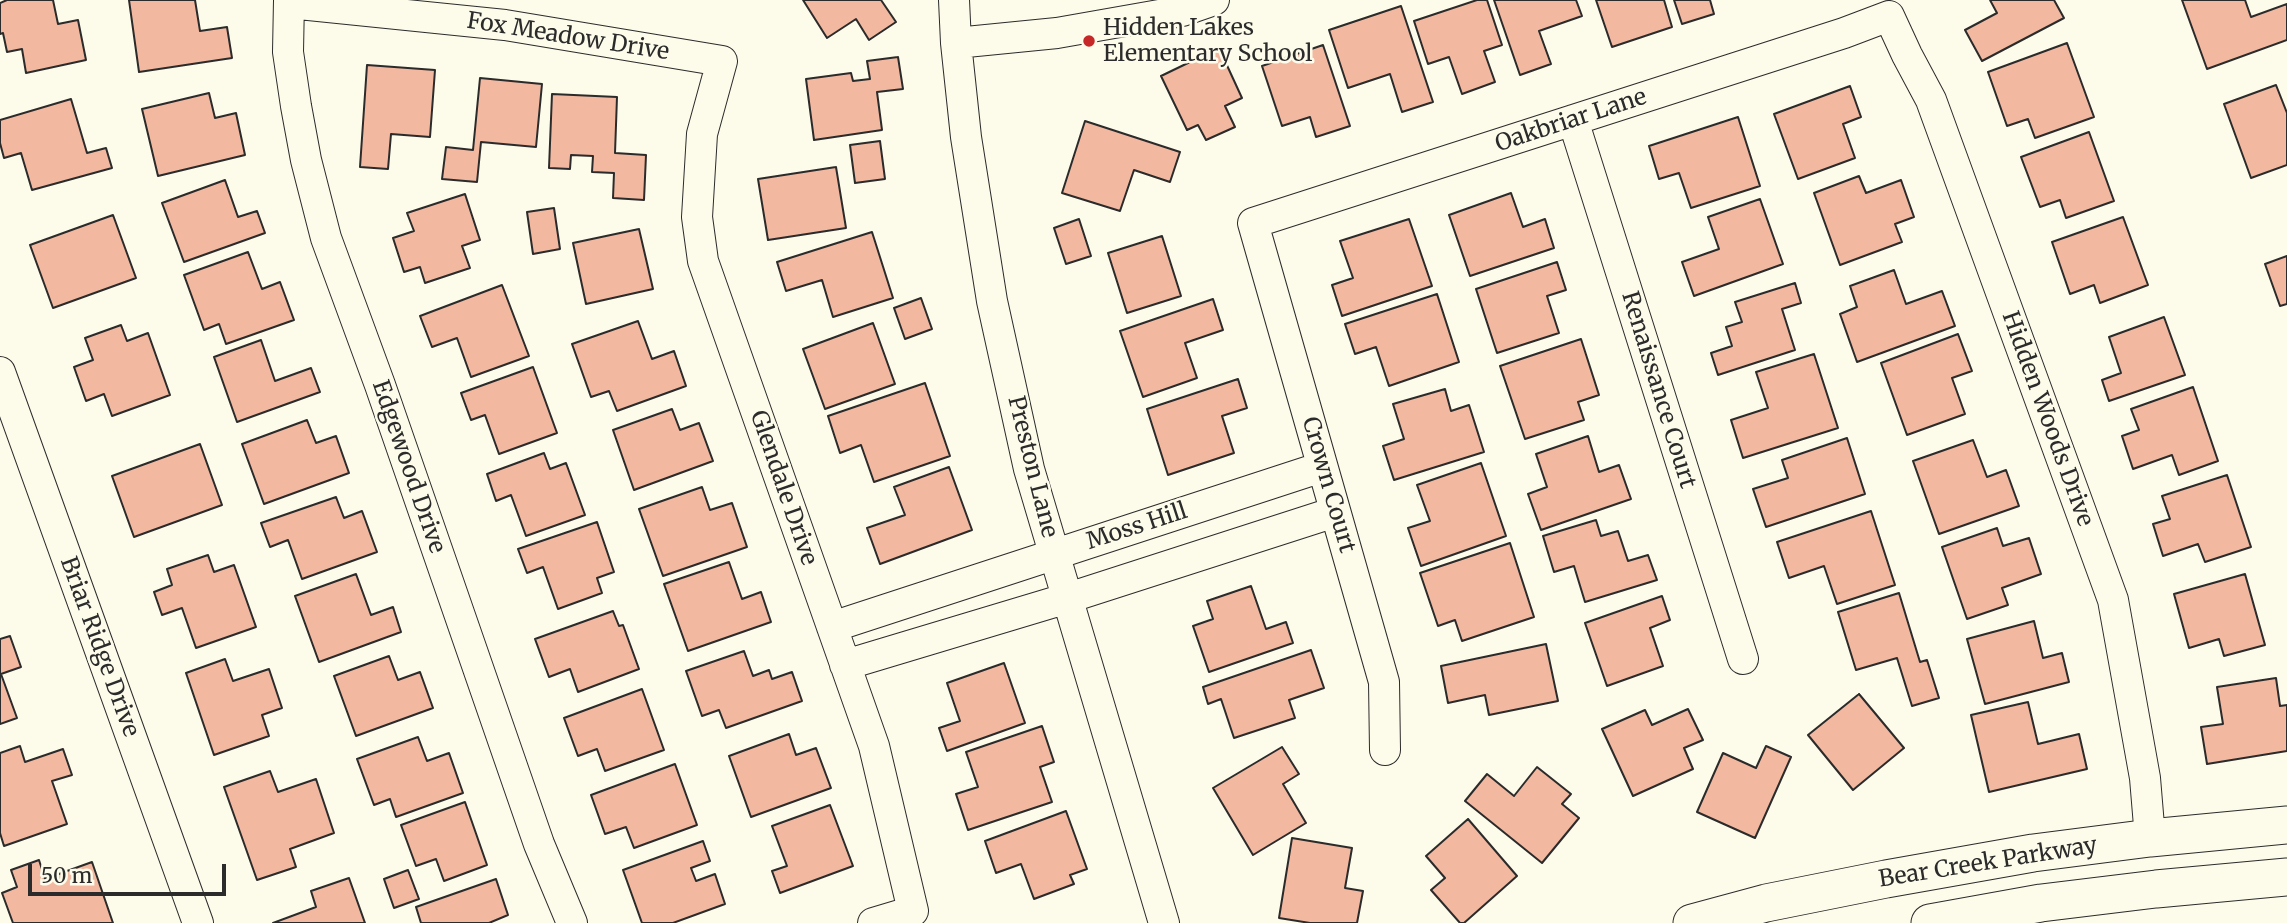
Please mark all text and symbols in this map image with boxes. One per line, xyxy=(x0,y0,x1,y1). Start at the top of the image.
street label: Fox Meadow Drive xyxy=(465,7,671,67)
place label: Hidden Lakes Elementary School xyxy=(1103,14,1312,68)
marker: Hidden Lakes Elementary School xyxy=(1081,33,1097,49)
street label: Oakbriar Lane xyxy=(1492,84,1650,158)
street label: Renaissance Court xyxy=(1615,288,1701,492)
street label: Hidden Woods Drive xyxy=(1995,308,2099,530)
street label: Edgewood Drive xyxy=(365,377,451,557)
street label: Preston Lane xyxy=(1001,393,1063,541)
street label: Glendale Drive xyxy=(744,407,822,569)
street label: Crown Court xyxy=(1295,414,1361,556)
street label: Moss Hill xyxy=(1083,498,1191,556)
street label: Briar Ridge Drive xyxy=(54,553,144,741)
street label: Bear Creek Parkway xyxy=(1877,832,2099,894)
scale bar xyxy=(32,850,229,894)
text: 50 m xyxy=(41,862,92,889)

